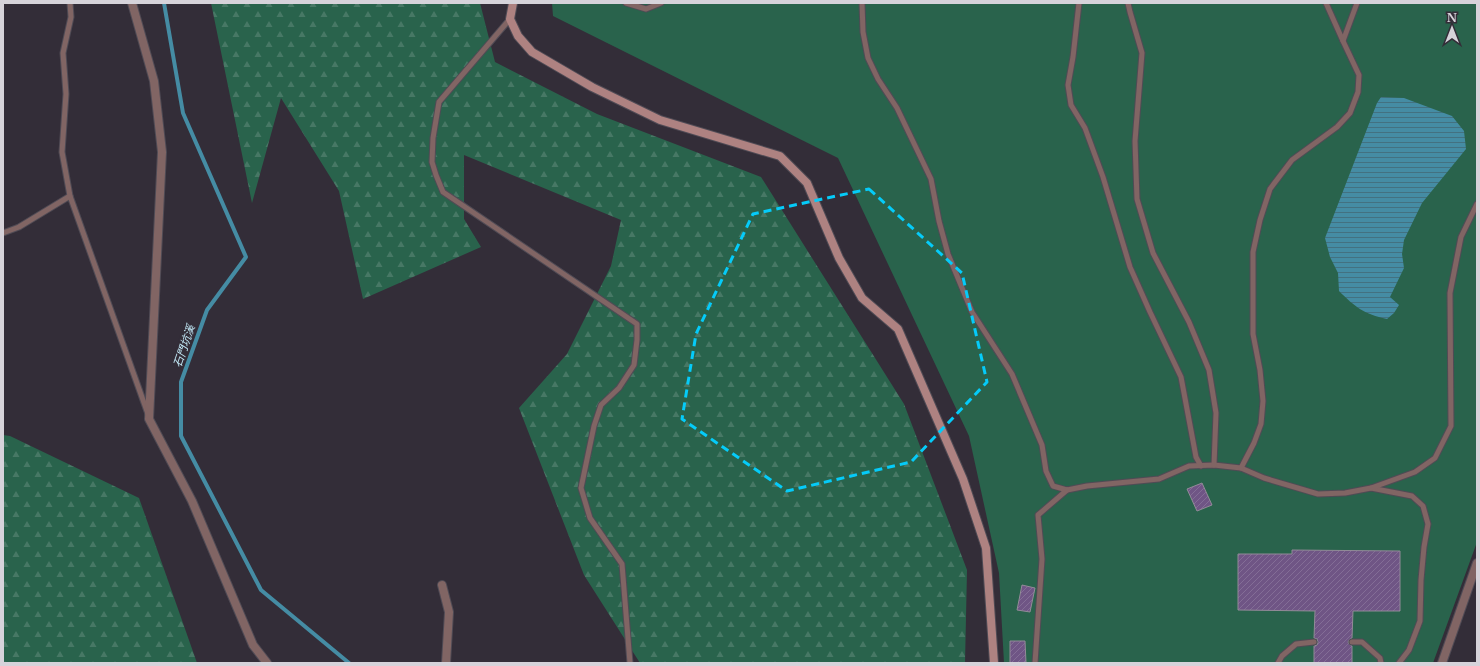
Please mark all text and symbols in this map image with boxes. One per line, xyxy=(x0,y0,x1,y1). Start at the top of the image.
north arrow xyxy=(1432,8,1472,48)
text: N xyxy=(1447,11,1458,25)
water label: 石門坑溪 xyxy=(170,321,198,369)

